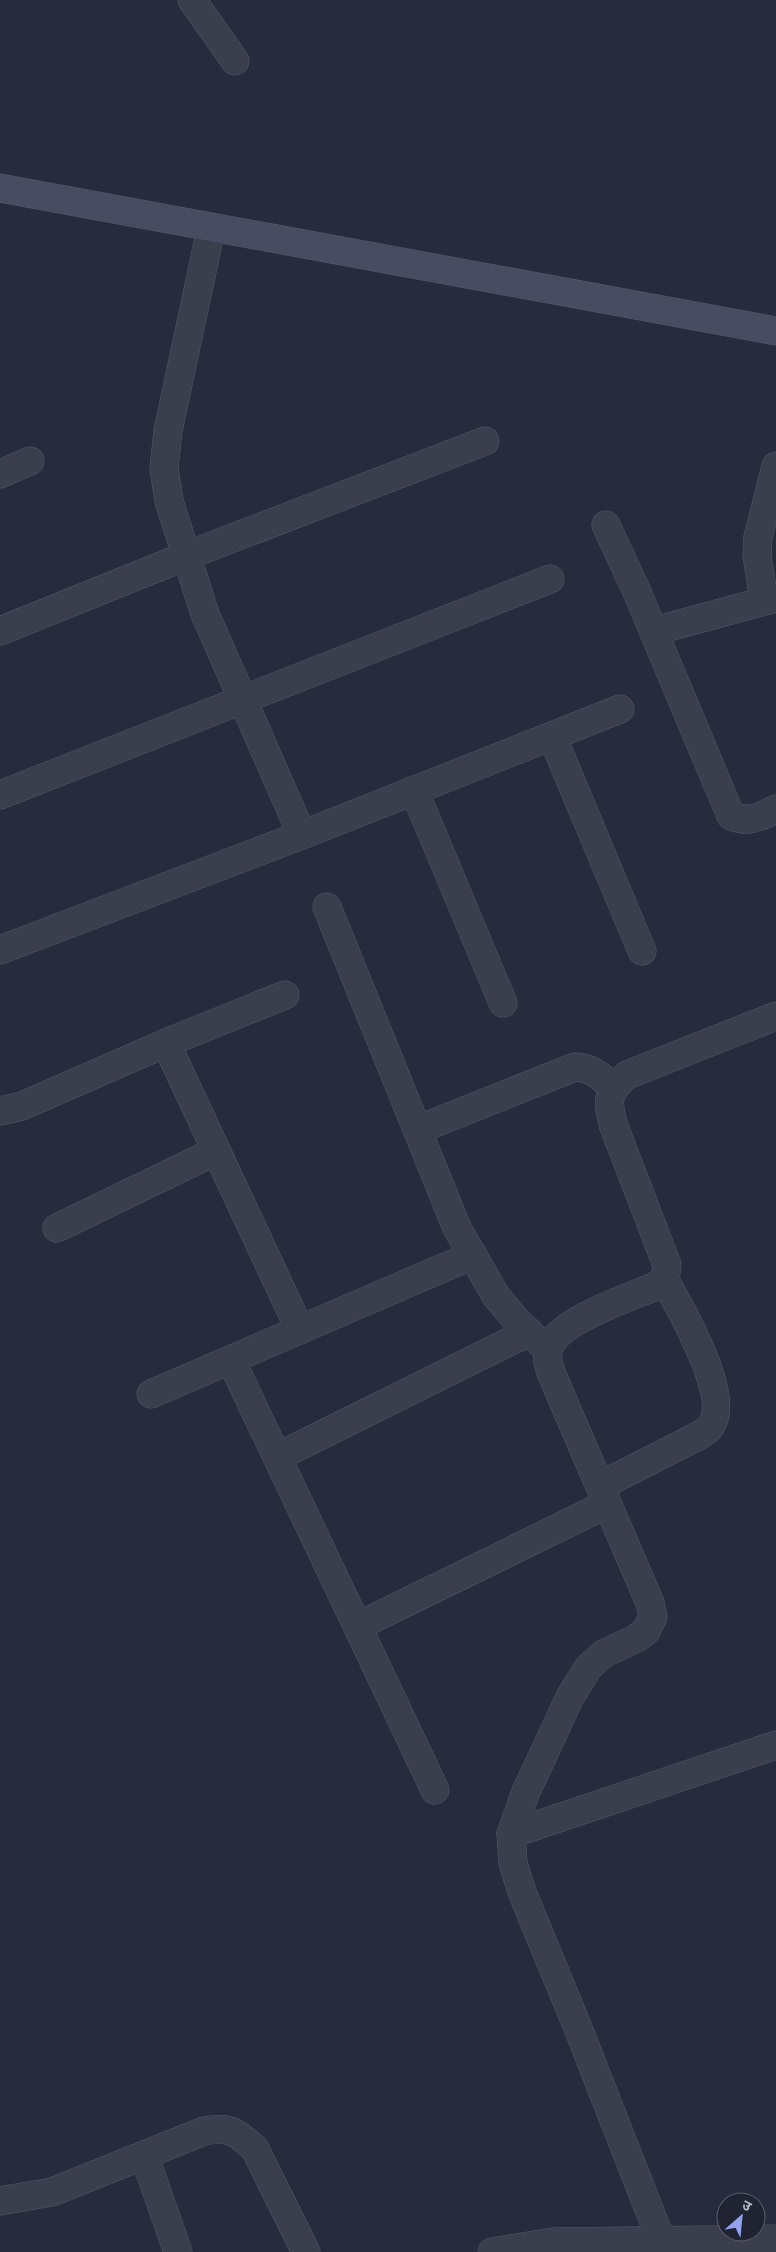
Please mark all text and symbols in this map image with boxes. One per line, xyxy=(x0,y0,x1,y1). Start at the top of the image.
north arrow xyxy=(716,2192,766,2242)
text: उ xyxy=(740,2196,755,2215)

